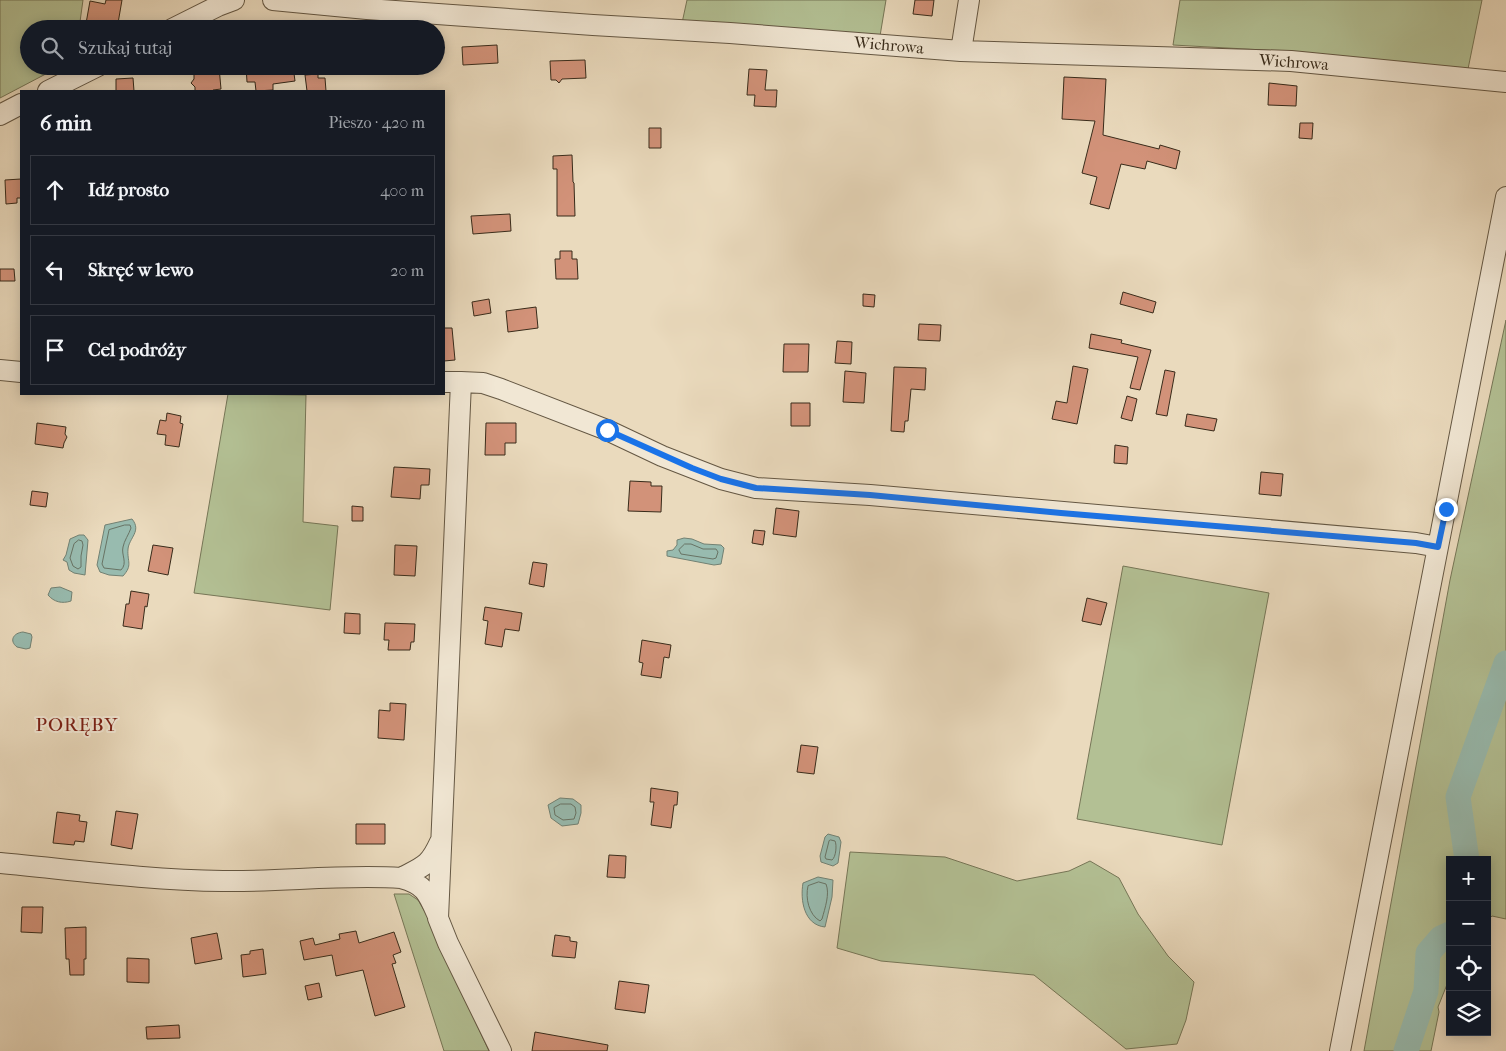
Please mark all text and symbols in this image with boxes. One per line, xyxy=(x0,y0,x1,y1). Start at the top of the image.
search box xyxy=(20,20,445,75)
street label: Wichrowa xyxy=(852,32,925,58)
icon: search xyxy=(38,34,66,62)
text: Szukaj tutaj xyxy=(78,37,172,59)
street label: Wichrowa xyxy=(1258,50,1330,74)
text: 6 min xyxy=(40,111,92,135)
text: Pieszo · 420 m xyxy=(328,113,425,132)
icon: ahead xyxy=(41,176,69,204)
text: Idź prosto xyxy=(88,179,169,201)
text: 400 m xyxy=(380,181,424,200)
icon: left xyxy=(41,256,69,284)
text: Skręć w lewo xyxy=(88,259,194,281)
text: 20 m xyxy=(390,261,424,280)
icon: arrive xyxy=(41,336,69,364)
text: Cel podróży xyxy=(88,339,186,361)
route start xyxy=(596,419,619,442)
route end xyxy=(1435,498,1458,521)
district label: PORĘBY xyxy=(36,714,118,736)
map controls xyxy=(1446,856,1491,1036)
button: + xyxy=(1446,856,1491,901)
button: − xyxy=(1446,901,1491,946)
button: locate xyxy=(1446,946,1491,991)
button: layers xyxy=(1446,991,1491,1036)

